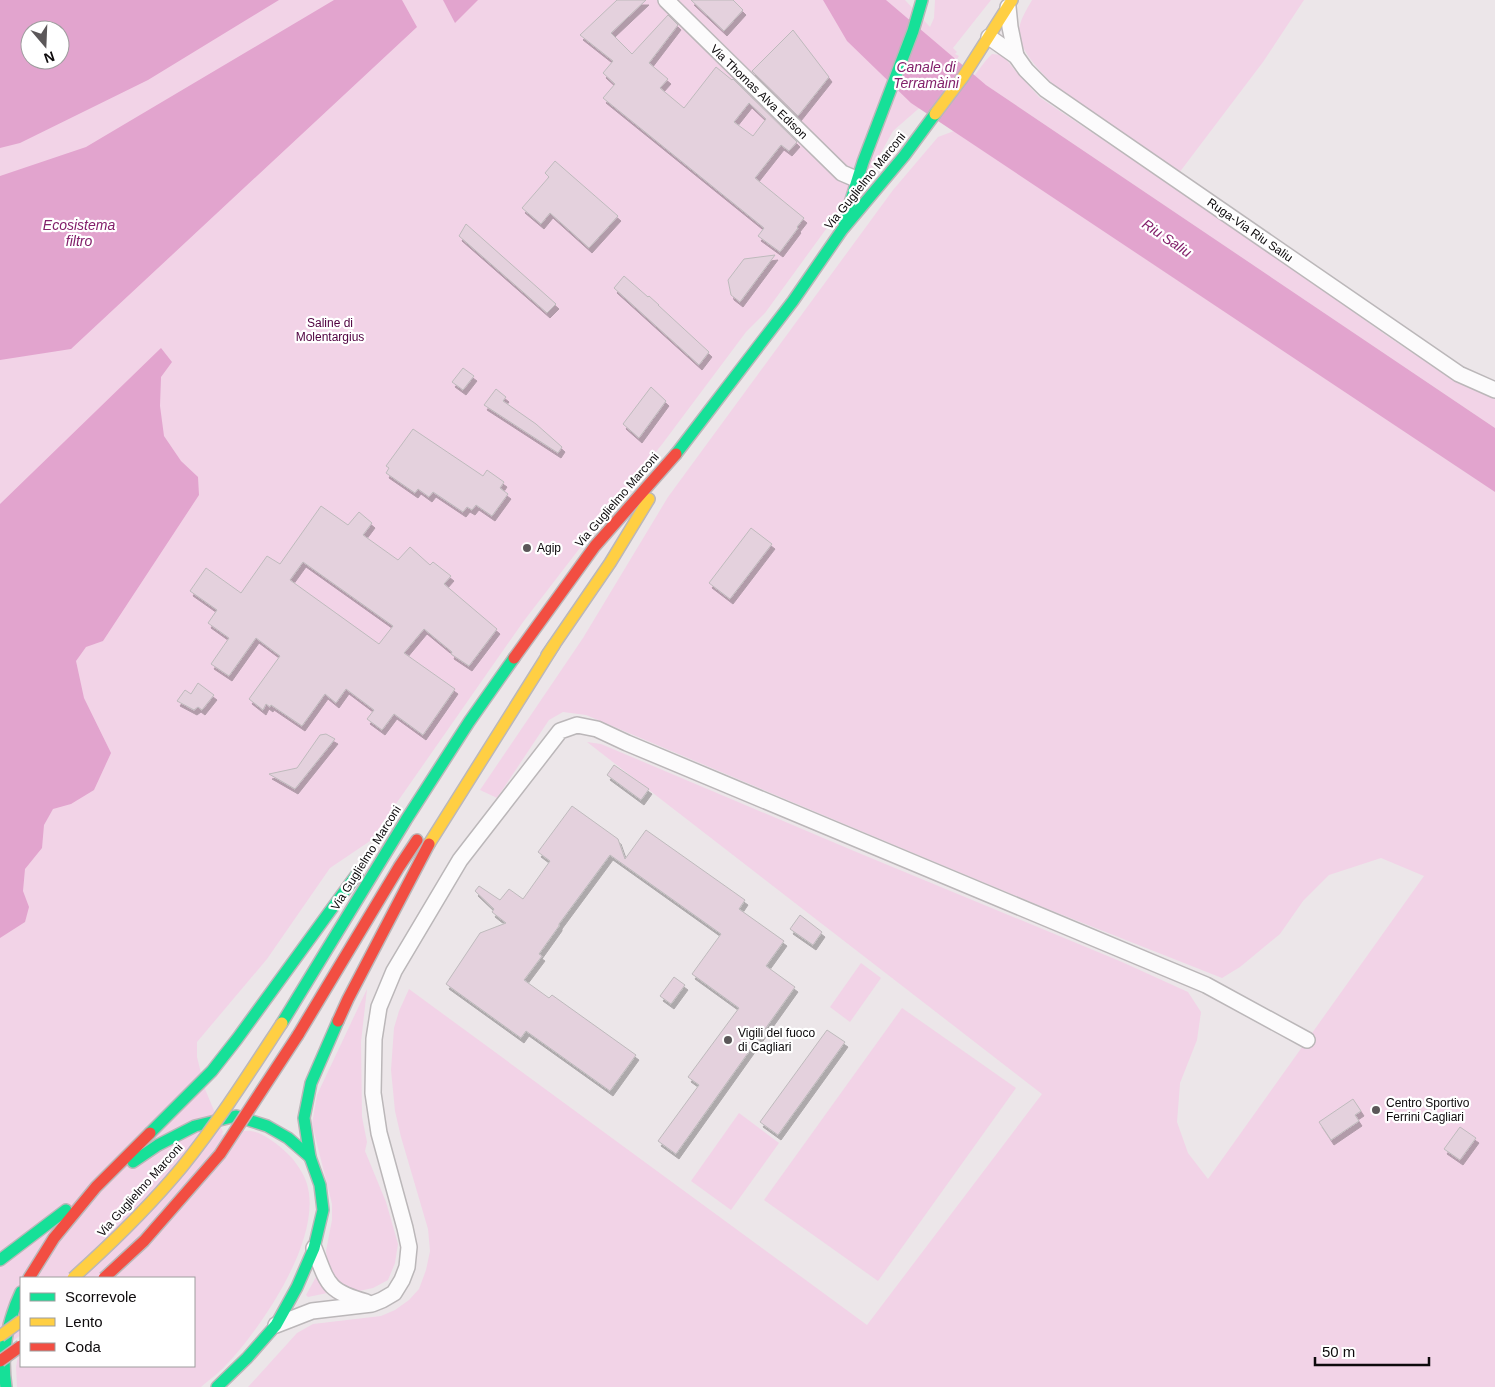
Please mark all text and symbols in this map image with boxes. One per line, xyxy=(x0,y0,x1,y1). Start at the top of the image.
north arrow xyxy=(20,20,70,70)
street label: Via Thomas Alva Edison xyxy=(708,42,810,142)
text: N xyxy=(42,48,57,67)
water label: Canale di Terramàini xyxy=(893,59,960,91)
street label: Via Guglielmo Marconi xyxy=(822,130,908,232)
street label: Ruga-Via Riu Saliu xyxy=(1205,195,1295,265)
water label: Riu Saliu xyxy=(1139,216,1195,260)
water label: Ecosistema filtro xyxy=(43,217,115,249)
park label: Saline di Molentargius xyxy=(296,316,364,344)
street label: Via Guglielmo Marconi xyxy=(572,450,662,550)
place label: Agip xyxy=(537,541,561,555)
marker: Agip xyxy=(521,542,533,554)
street label: Via Guglielmo Marconi xyxy=(328,803,404,913)
place label: Vigili del fuoco di Cagliari xyxy=(738,1026,815,1054)
marker: Vigili del fuoco di Cagliari xyxy=(722,1034,734,1046)
place label: Centro Sportivo Ferrini Cagliari xyxy=(1386,1096,1470,1124)
marker: Centro Sportivo Ferrini Cagliari xyxy=(1370,1104,1382,1116)
street label: Via Guglielmo Marconi xyxy=(94,1141,186,1239)
legend xyxy=(20,1277,195,1367)
text: Scorrevole xyxy=(65,1288,137,1305)
text: Lento xyxy=(65,1313,103,1330)
scale bar xyxy=(1315,1334,1429,1366)
text: Coda xyxy=(65,1338,102,1355)
text: 50 m xyxy=(1322,1343,1355,1360)

